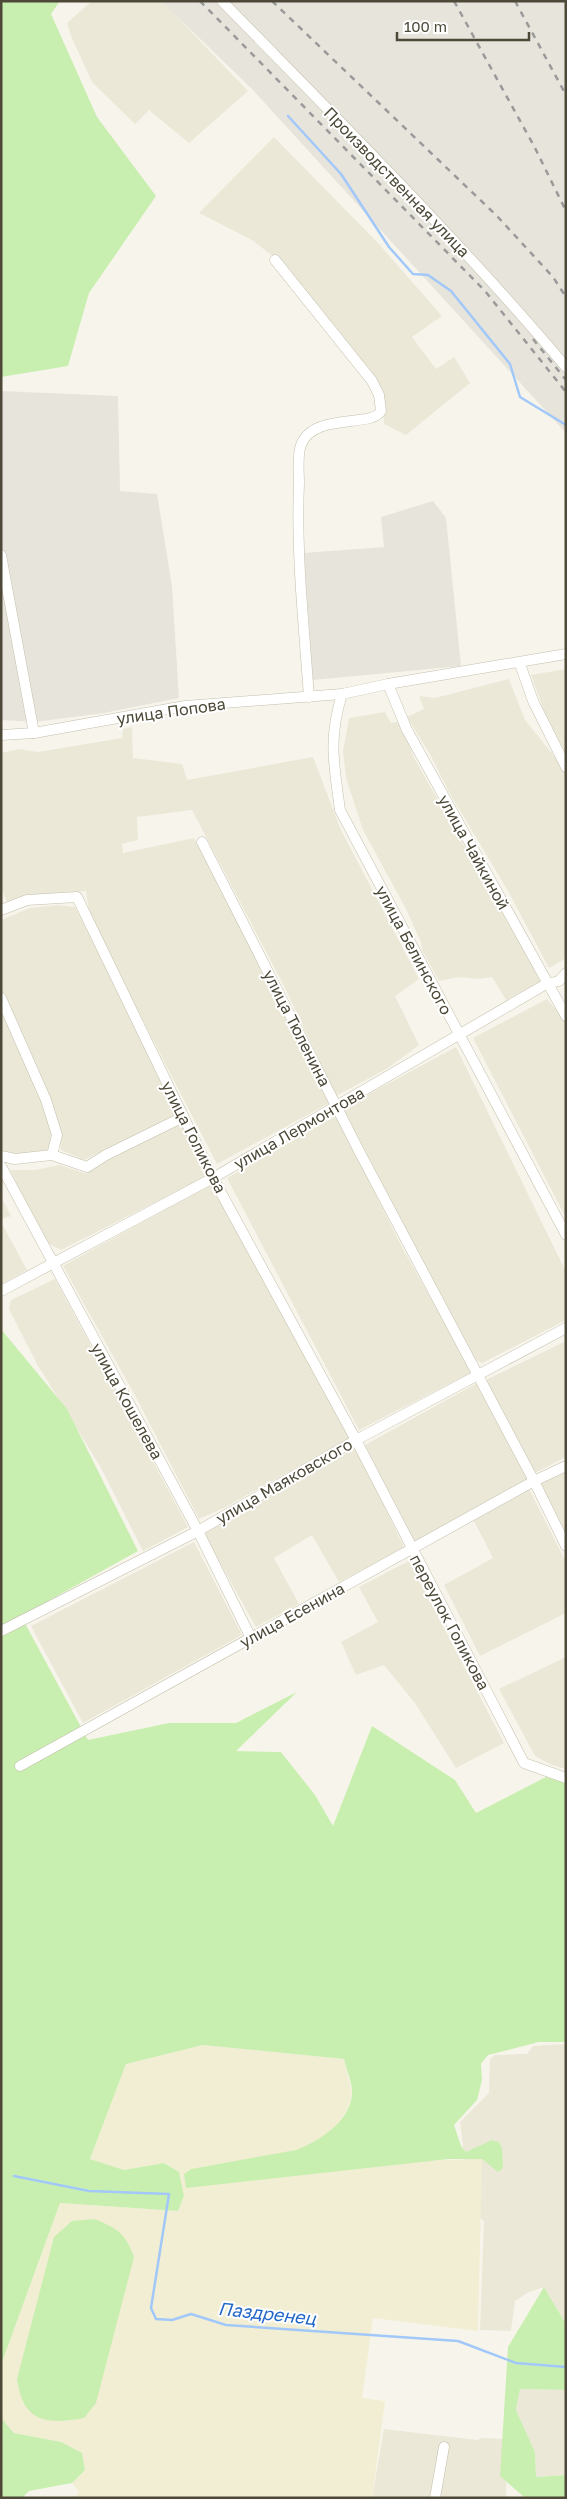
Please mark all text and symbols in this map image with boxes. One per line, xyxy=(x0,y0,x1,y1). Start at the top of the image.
scale bar xyxy=(397,10,530,42)
text: 100 m xyxy=(404,17,447,35)
street label: Производственная улица xyxy=(320,103,474,261)
street label: улица Попова xyxy=(115,693,227,729)
street label: улица Чайкиной xyxy=(434,791,514,913)
street label: улица Белинского xyxy=(371,882,457,1018)
street label: улица Тюленина xyxy=(259,966,335,1090)
street label: улица Голикова xyxy=(157,1078,231,1196)
street label: улица Лермонтова xyxy=(230,1082,368,1174)
street label: улица Кошелева xyxy=(87,1339,167,1463)
street label: улица Маяковского xyxy=(212,1434,356,1528)
street label: переулок Голикова xyxy=(406,1551,494,1693)
street label: улица Есенина xyxy=(236,1578,348,1652)
water label: Паздренец xyxy=(217,2297,318,2329)

